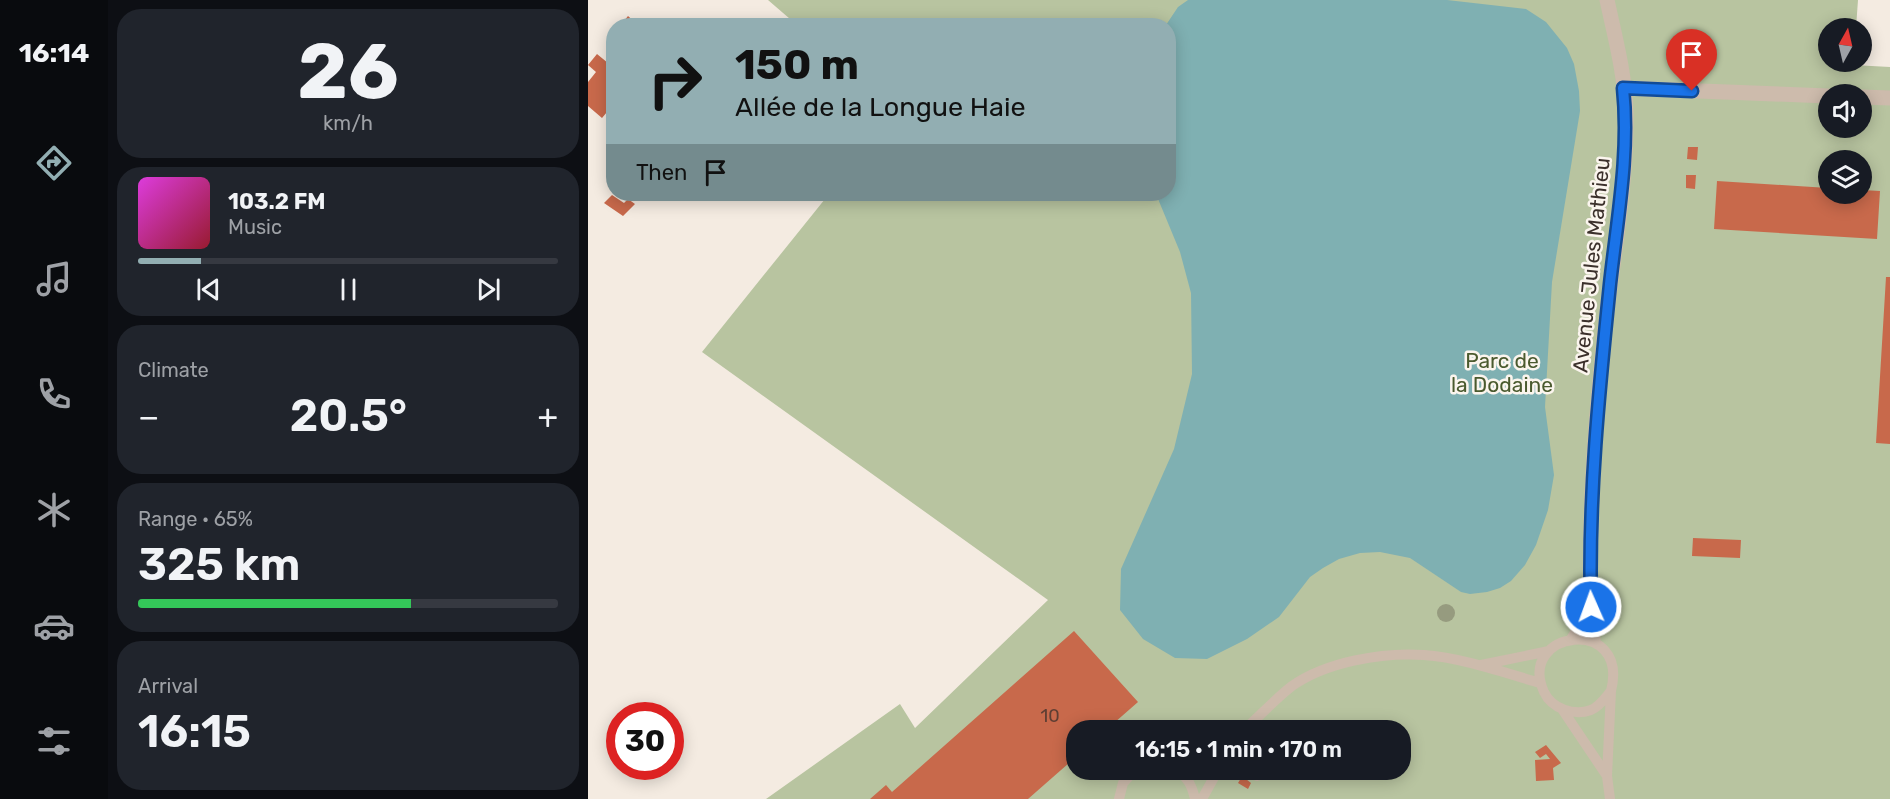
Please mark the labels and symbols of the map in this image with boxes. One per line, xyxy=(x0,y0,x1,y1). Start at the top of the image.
north arrow xyxy=(1818,18,1872,72)
pin xyxy=(1666,29,1717,91)
street label: Avenue Jules Mathieu xyxy=(1567,156,1615,374)
park label: Parc de la Dodaine xyxy=(1451,348,1553,397)
position arrow xyxy=(1559,575,1623,639)
speed limit sign: 30 xyxy=(606,702,684,780)
house number: 10 xyxy=(1040,705,1060,727)

